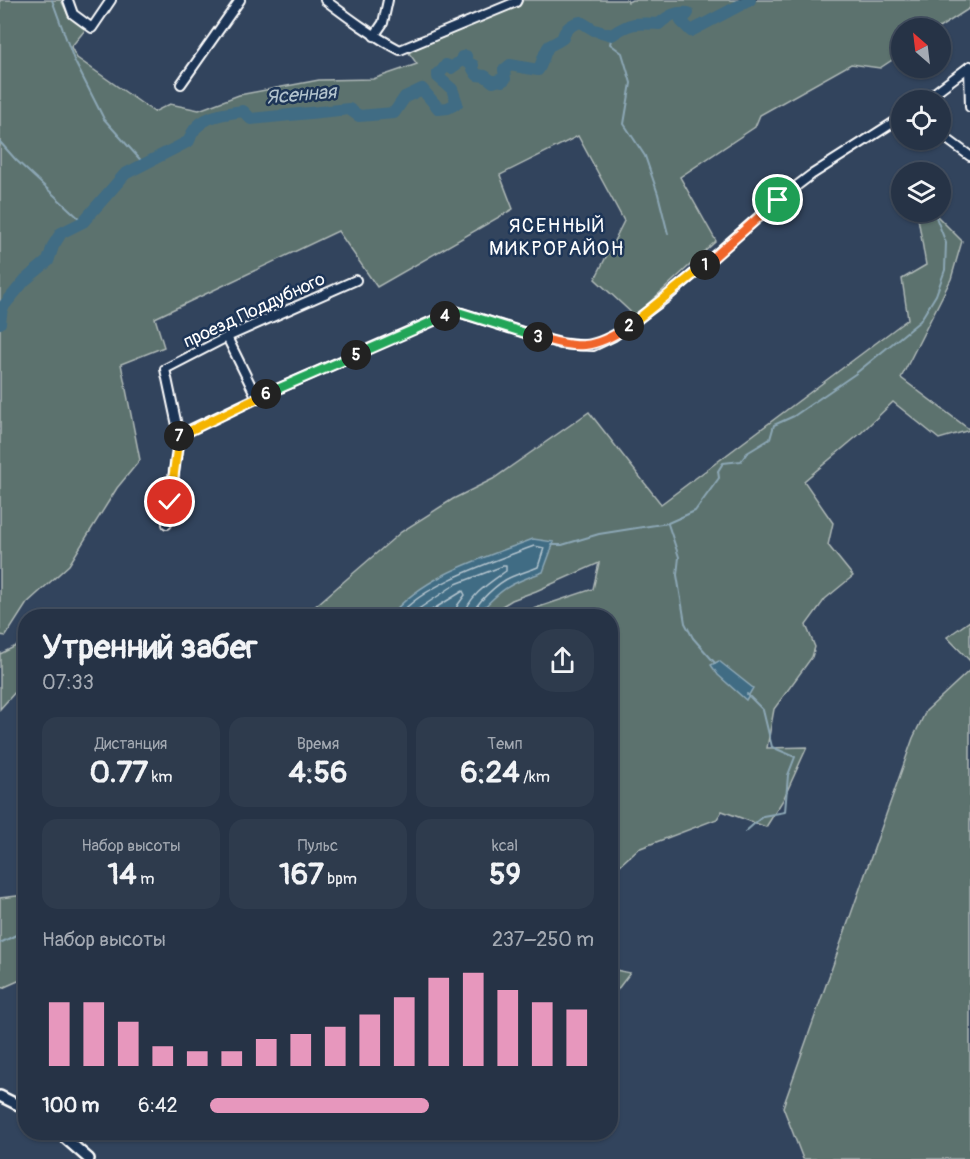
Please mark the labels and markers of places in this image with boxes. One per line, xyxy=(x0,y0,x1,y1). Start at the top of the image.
pin xyxy=(752,174,803,225)
pin: 1 xyxy=(690,250,720,280)
pin: 4 xyxy=(430,301,460,331)
pin: 2 xyxy=(614,311,644,341)
pin: 3 xyxy=(523,322,553,352)
pin: 5 xyxy=(341,340,371,370)
pin: 6 xyxy=(251,379,281,409)
pin: 7 xyxy=(164,421,194,451)
pin xyxy=(144,476,195,527)

